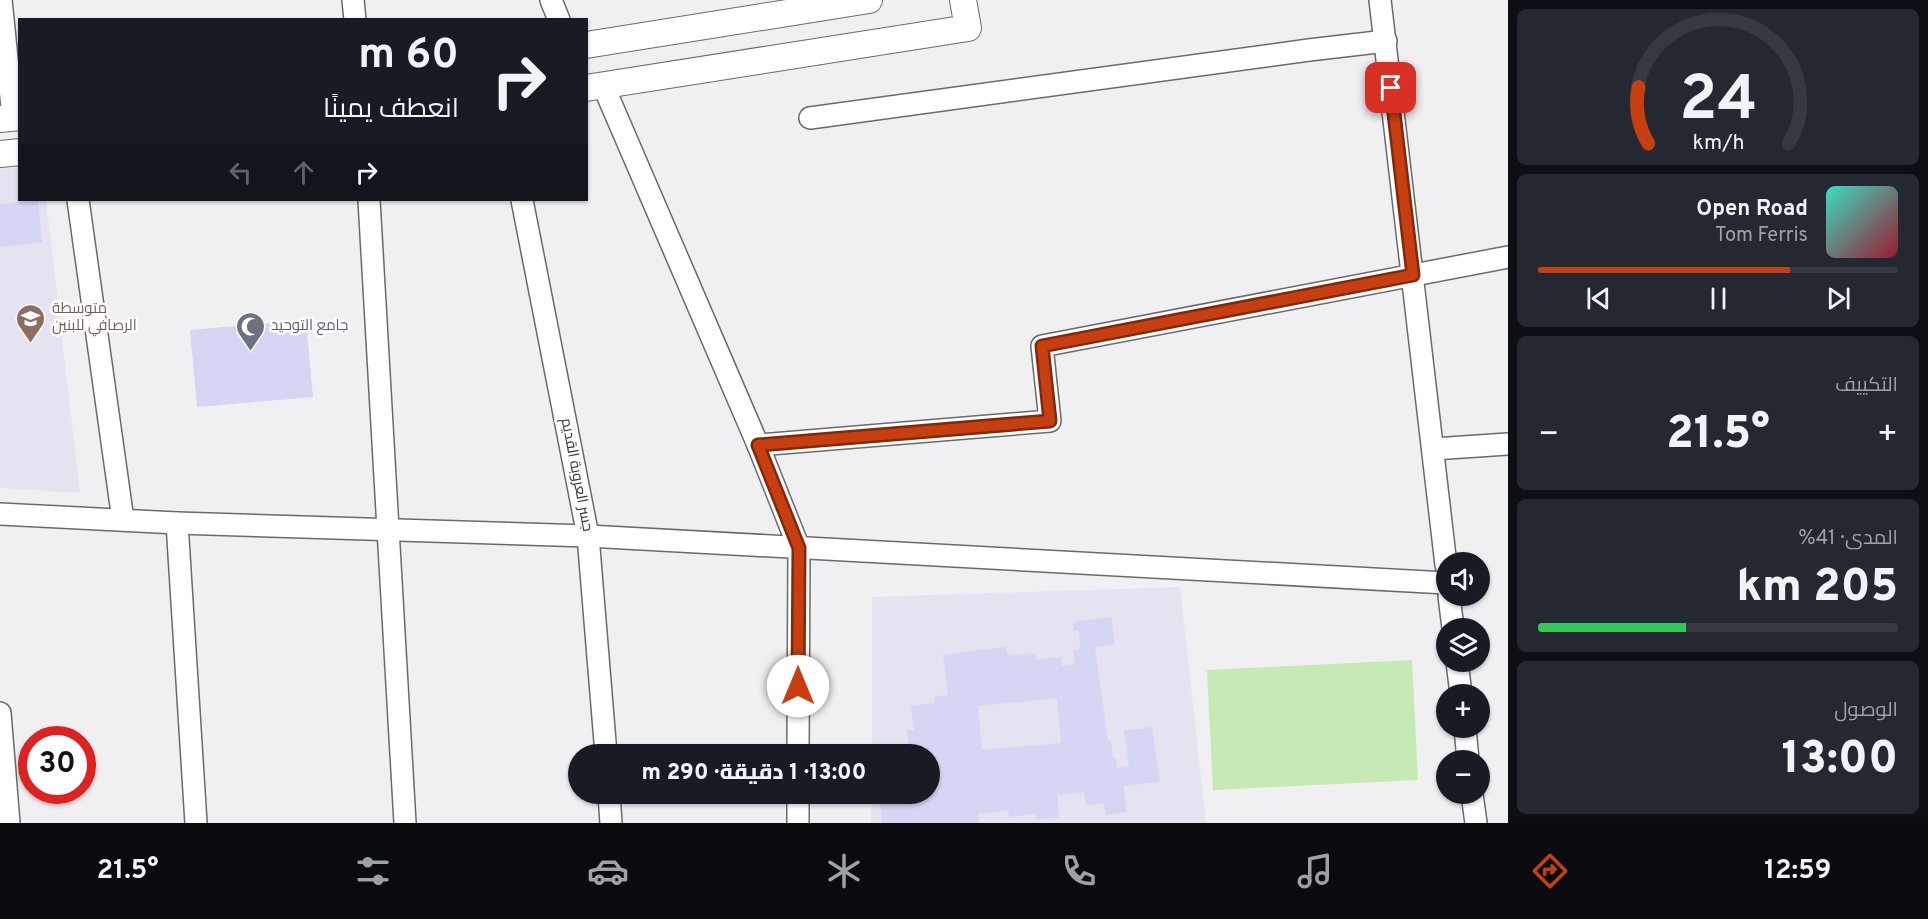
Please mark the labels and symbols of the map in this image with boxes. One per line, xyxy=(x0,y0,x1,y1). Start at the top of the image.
pin xyxy=(1365,62,1416,113)
place label: متوسطة الرصافي للبنين xyxy=(52,300,137,337)
school or university icon: متوسطة الرصافي للبنين xyxy=(15,302,47,344)
mosque icon: جامع التوحيد xyxy=(234,310,266,352)
place label: جامع التوحيد xyxy=(271,317,348,336)
street label: جسر العروبة القديم xyxy=(556,417,596,533)
position arrow xyxy=(766,654,830,718)
speed limit sign: 30 xyxy=(18,726,96,804)

